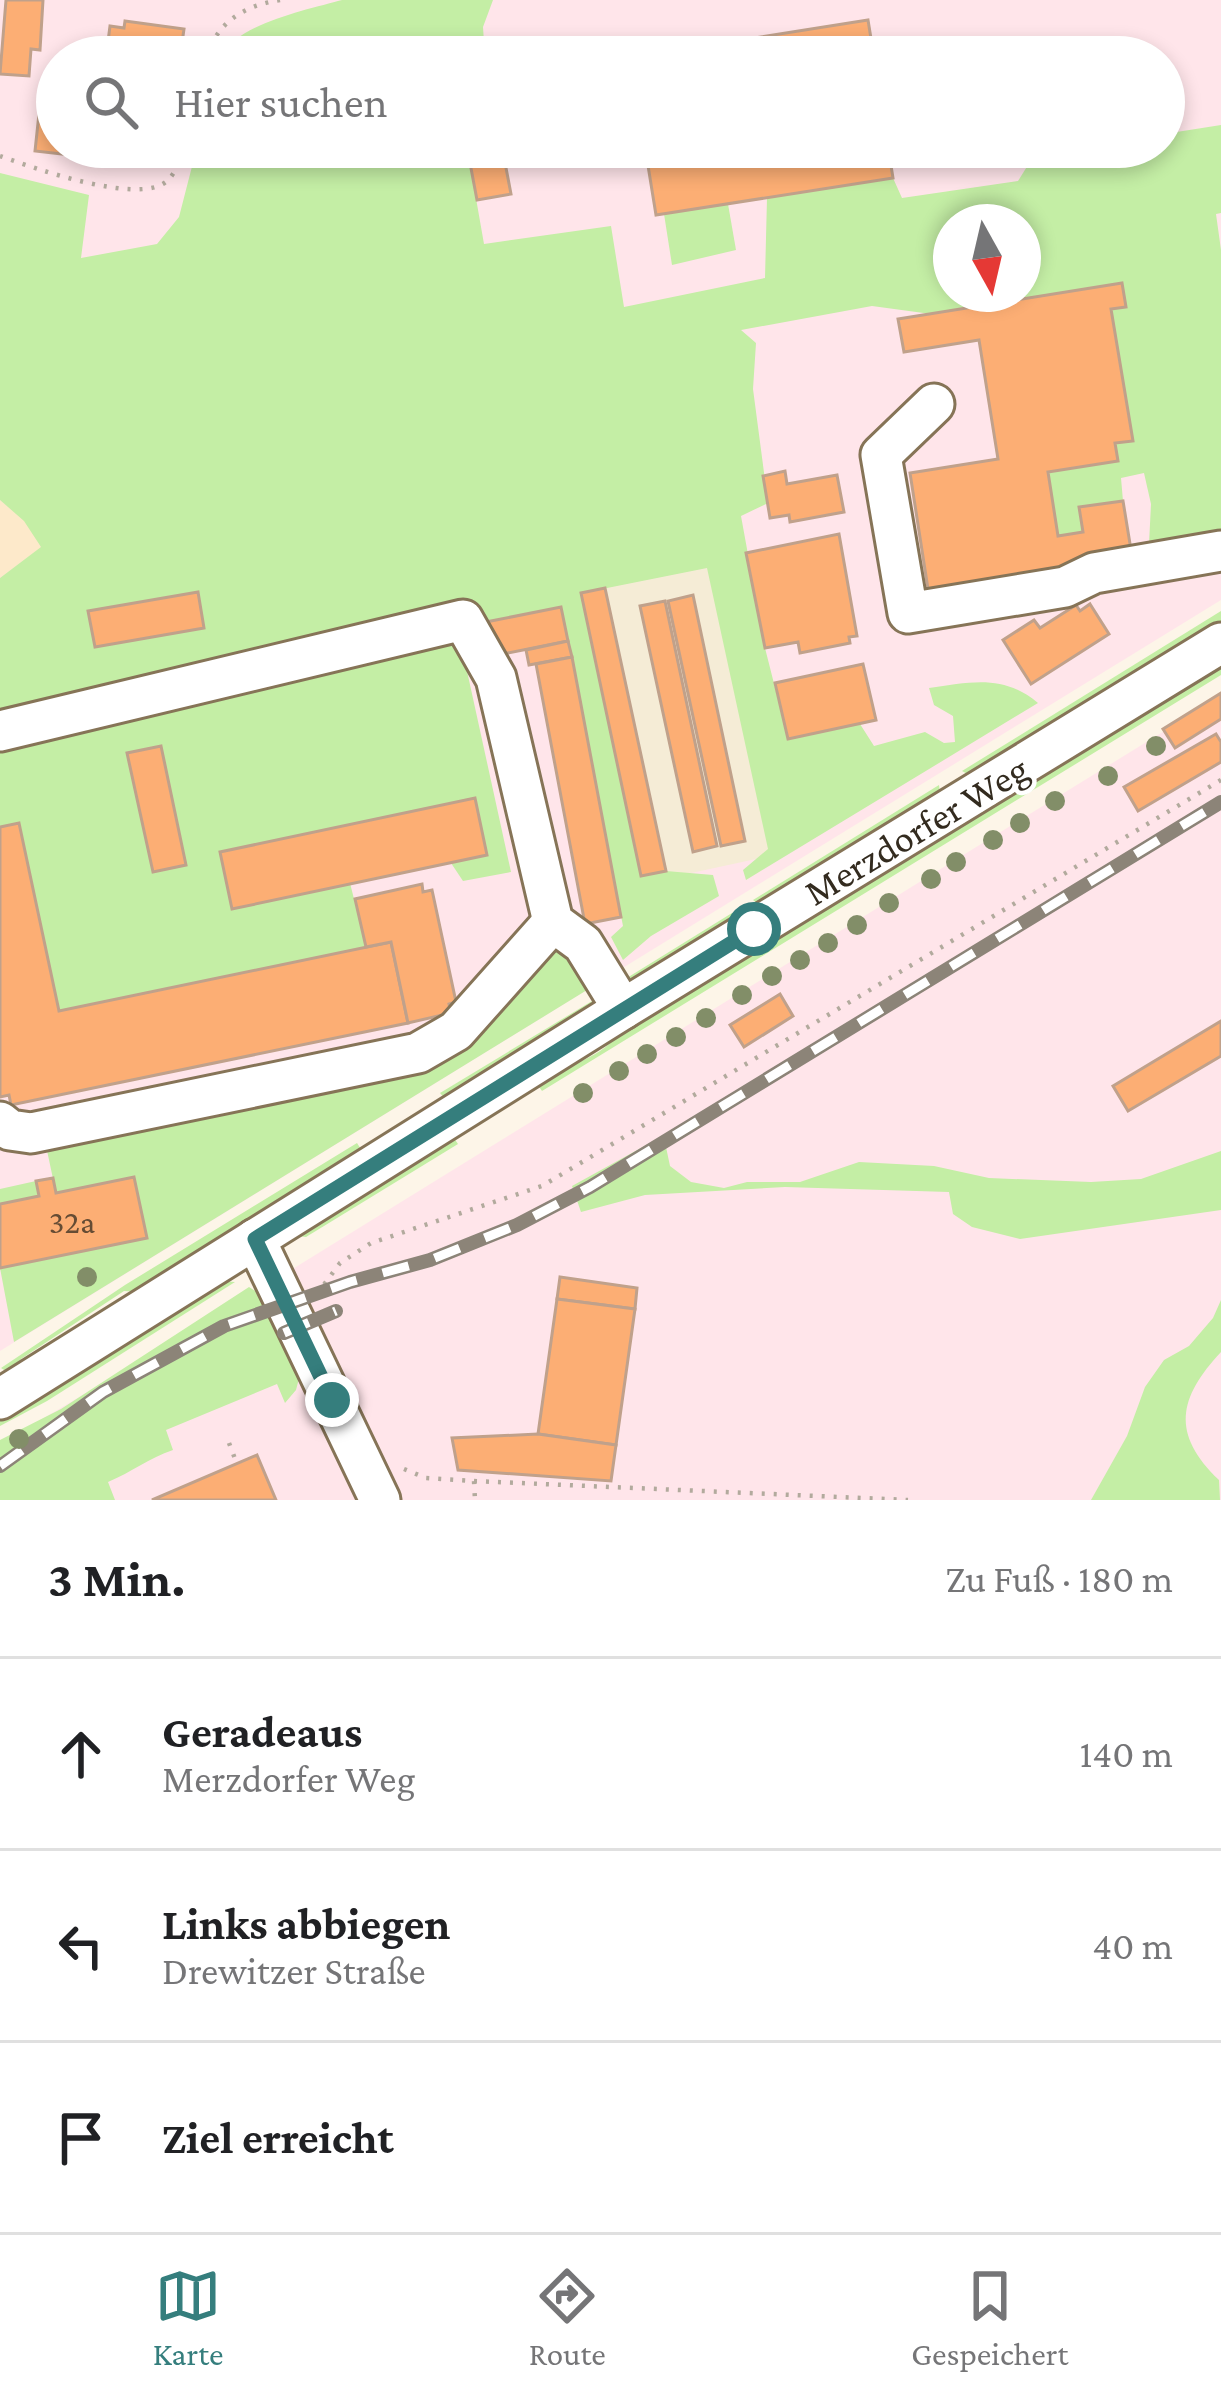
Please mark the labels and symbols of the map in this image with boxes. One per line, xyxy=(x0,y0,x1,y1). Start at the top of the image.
north arrow xyxy=(933,204,1041,312)
street label: Merzdorfer Weg xyxy=(796,746,1036,915)
route start xyxy=(727,902,781,956)
house number: 32a xyxy=(49,1203,95,1240)
route end xyxy=(305,1373,359,1427)

